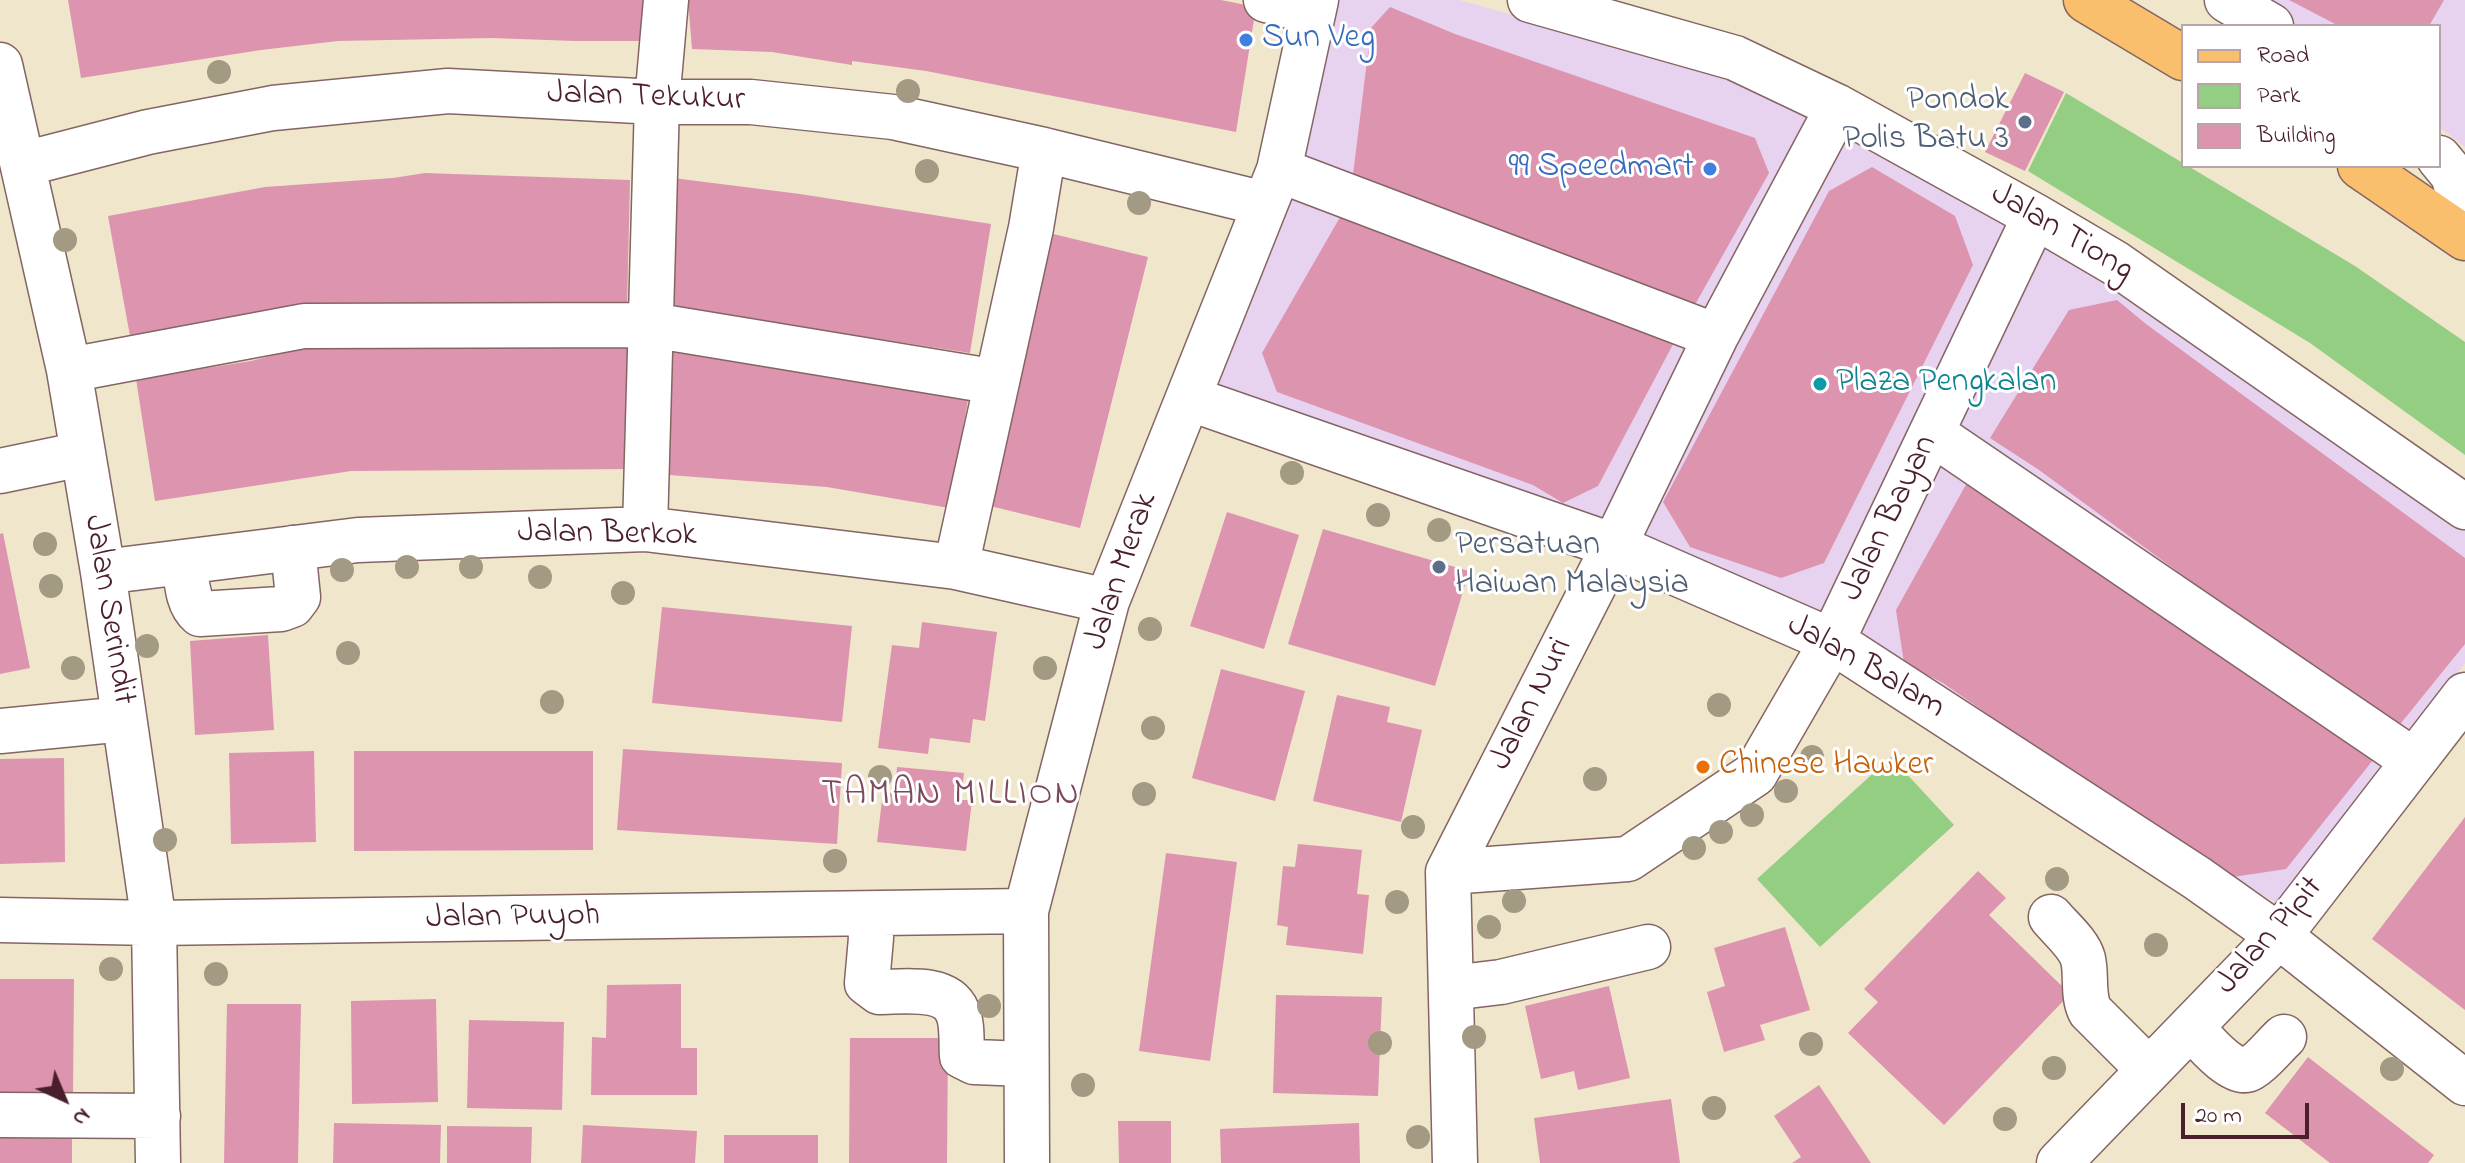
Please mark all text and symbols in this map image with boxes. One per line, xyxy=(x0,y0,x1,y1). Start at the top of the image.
place label: Sun Veg xyxy=(1262,20,1375,60)
legend xyxy=(2181,24,2441,168)
marker: Sun Veg xyxy=(1237,31,1255,49)
text: Road xyxy=(2257,39,2309,74)
street label: Jalan Tekukur xyxy=(546,75,746,123)
text: Park xyxy=(2257,79,2300,114)
place label: Pondok Polis Batu 3 xyxy=(1843,82,2009,162)
marker: Pondok Polis Batu 3 xyxy=(2016,113,2034,131)
text: Building xyxy=(2257,119,2336,154)
place label: 99 Speedmart xyxy=(1508,149,1694,189)
marker: 99 Speedmart xyxy=(1701,160,1719,178)
street label: Jalan Tiong xyxy=(1982,175,2140,293)
place label: Plaza Pengkalan xyxy=(1836,364,2056,404)
marker: Plaza Pengkalan xyxy=(1811,375,1829,393)
street label: Jalan Bayan xyxy=(1833,429,1949,609)
street label: Jalan Merak xyxy=(1077,488,1169,656)
street label: Jalan Serindit xyxy=(72,512,142,708)
street label: Jalan Berkok xyxy=(517,514,697,558)
place label: Persatuan Haiwan Malaysia xyxy=(1455,527,1689,606)
marker: Persatuan Haiwan Malaysia xyxy=(1430,558,1448,576)
street label: Jalan Balam xyxy=(1779,606,1951,730)
street label: Jalan Nuri xyxy=(1482,632,1584,778)
place label: Chinese Hawker xyxy=(1719,747,1933,787)
marker: Chinese Hawker xyxy=(1694,758,1712,776)
district label: TAMAN MILLION xyxy=(821,775,1081,819)
street label: Jalan Pipit xyxy=(2208,869,2334,1005)
street label: Jalan Puyoh xyxy=(426,897,600,941)
north arrow xyxy=(24,1059,104,1139)
scale bar xyxy=(2185,1087,2313,1137)
text: 20 m xyxy=(2195,1099,2242,1134)
text: N xyxy=(64,1100,97,1133)

